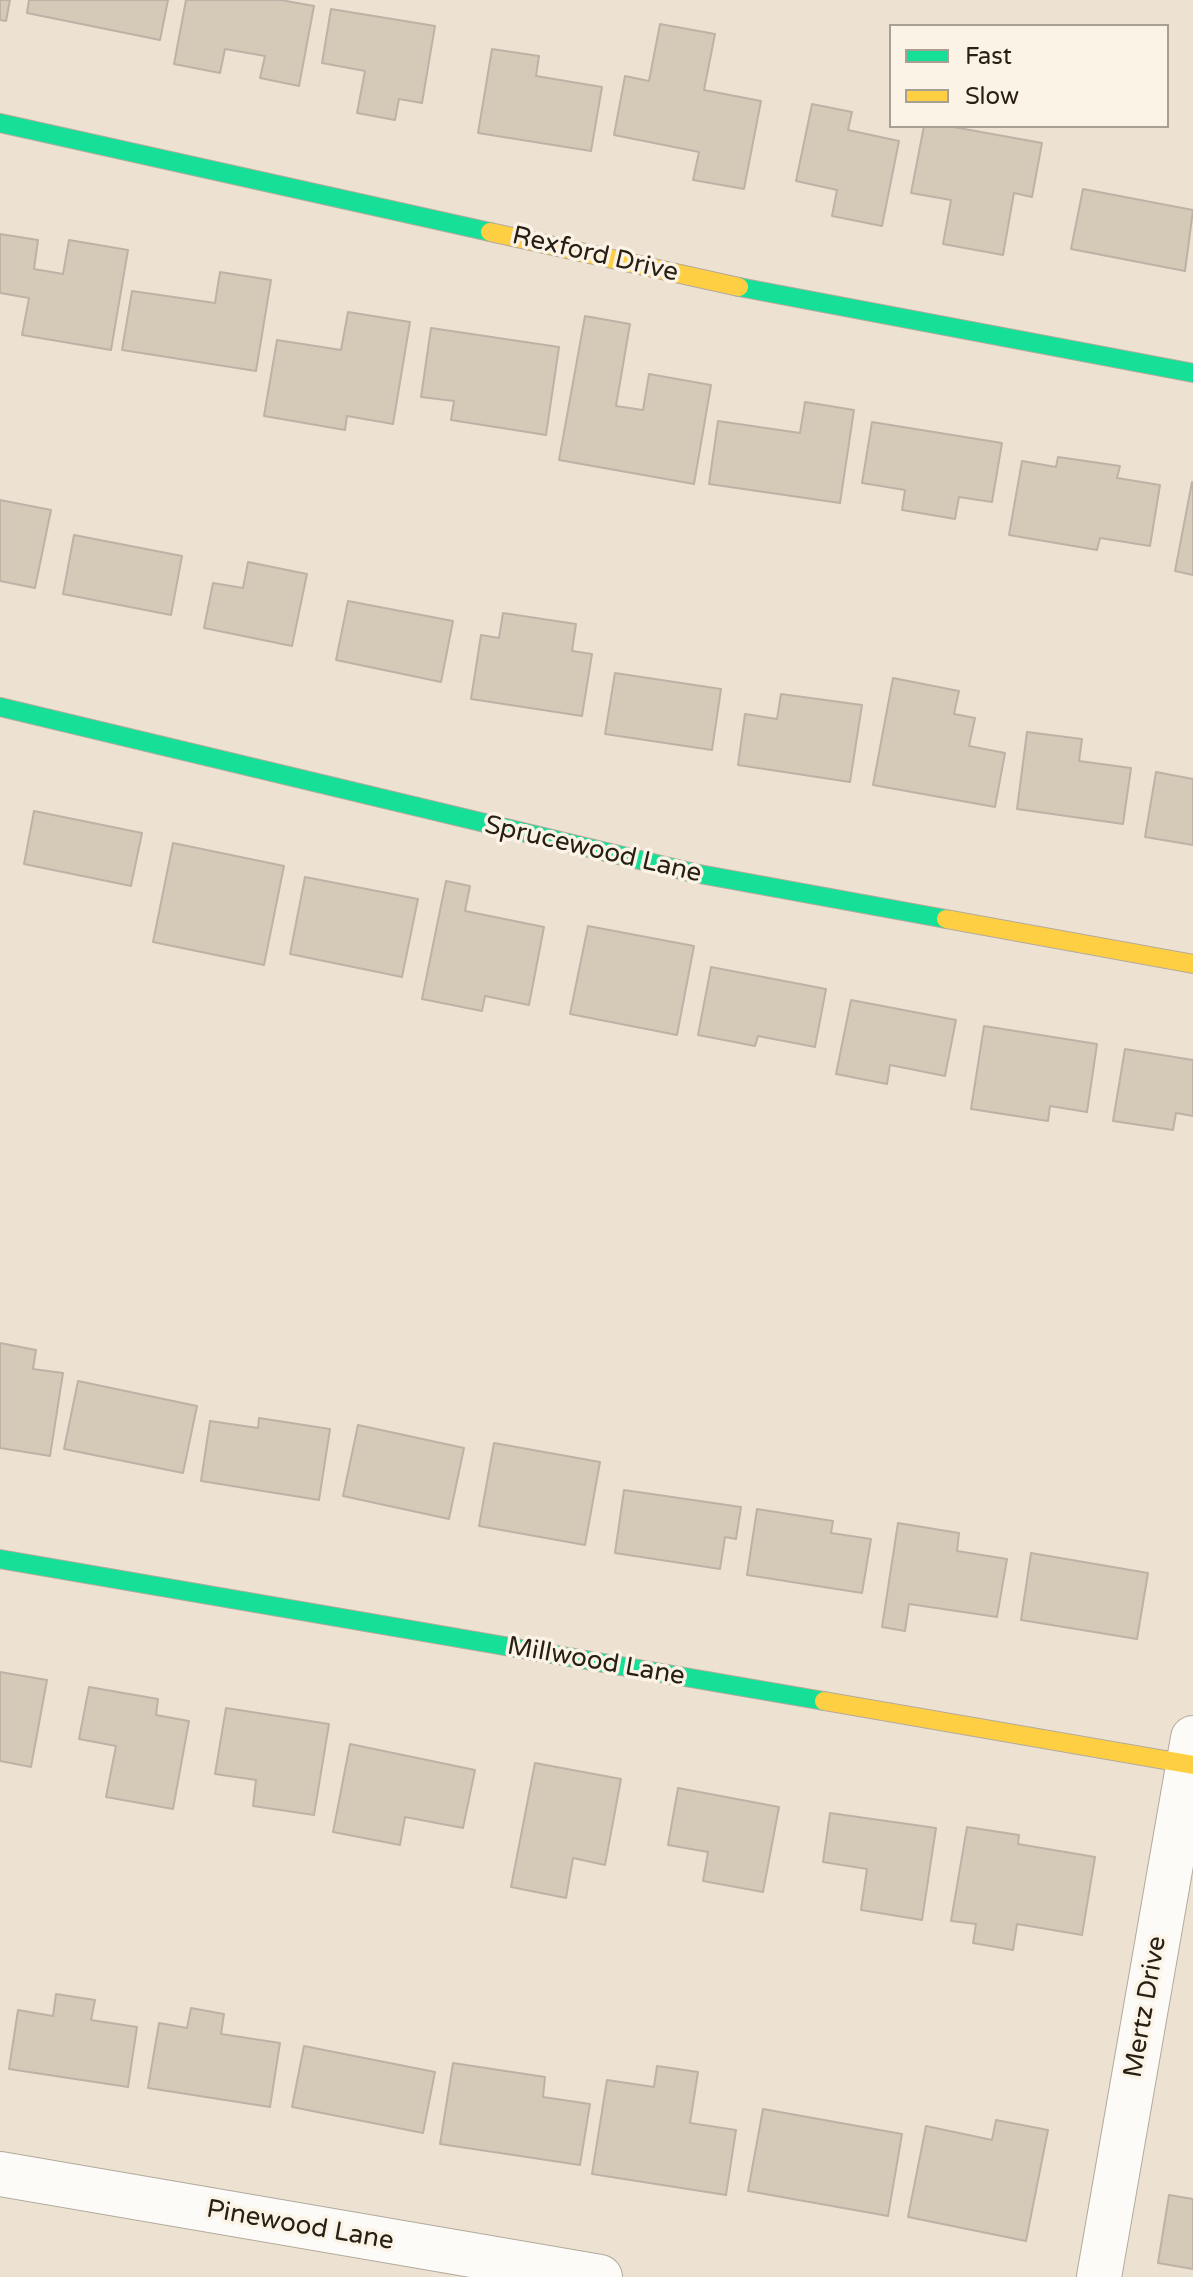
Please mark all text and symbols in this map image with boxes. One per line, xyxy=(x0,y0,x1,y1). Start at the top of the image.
legend xyxy=(889,24,1169,128)
text: Fast xyxy=(965,42,1012,71)
text: Slow xyxy=(965,82,1019,111)
street label: Rexford Drive xyxy=(509,221,681,289)
street label: Sprucewood Lane xyxy=(481,810,705,890)
street label: Millwood Lane xyxy=(505,1631,687,1693)
street label: Mertz Drive xyxy=(1118,1934,1174,2080)
street label: Pinewood Lane xyxy=(204,2194,396,2258)

